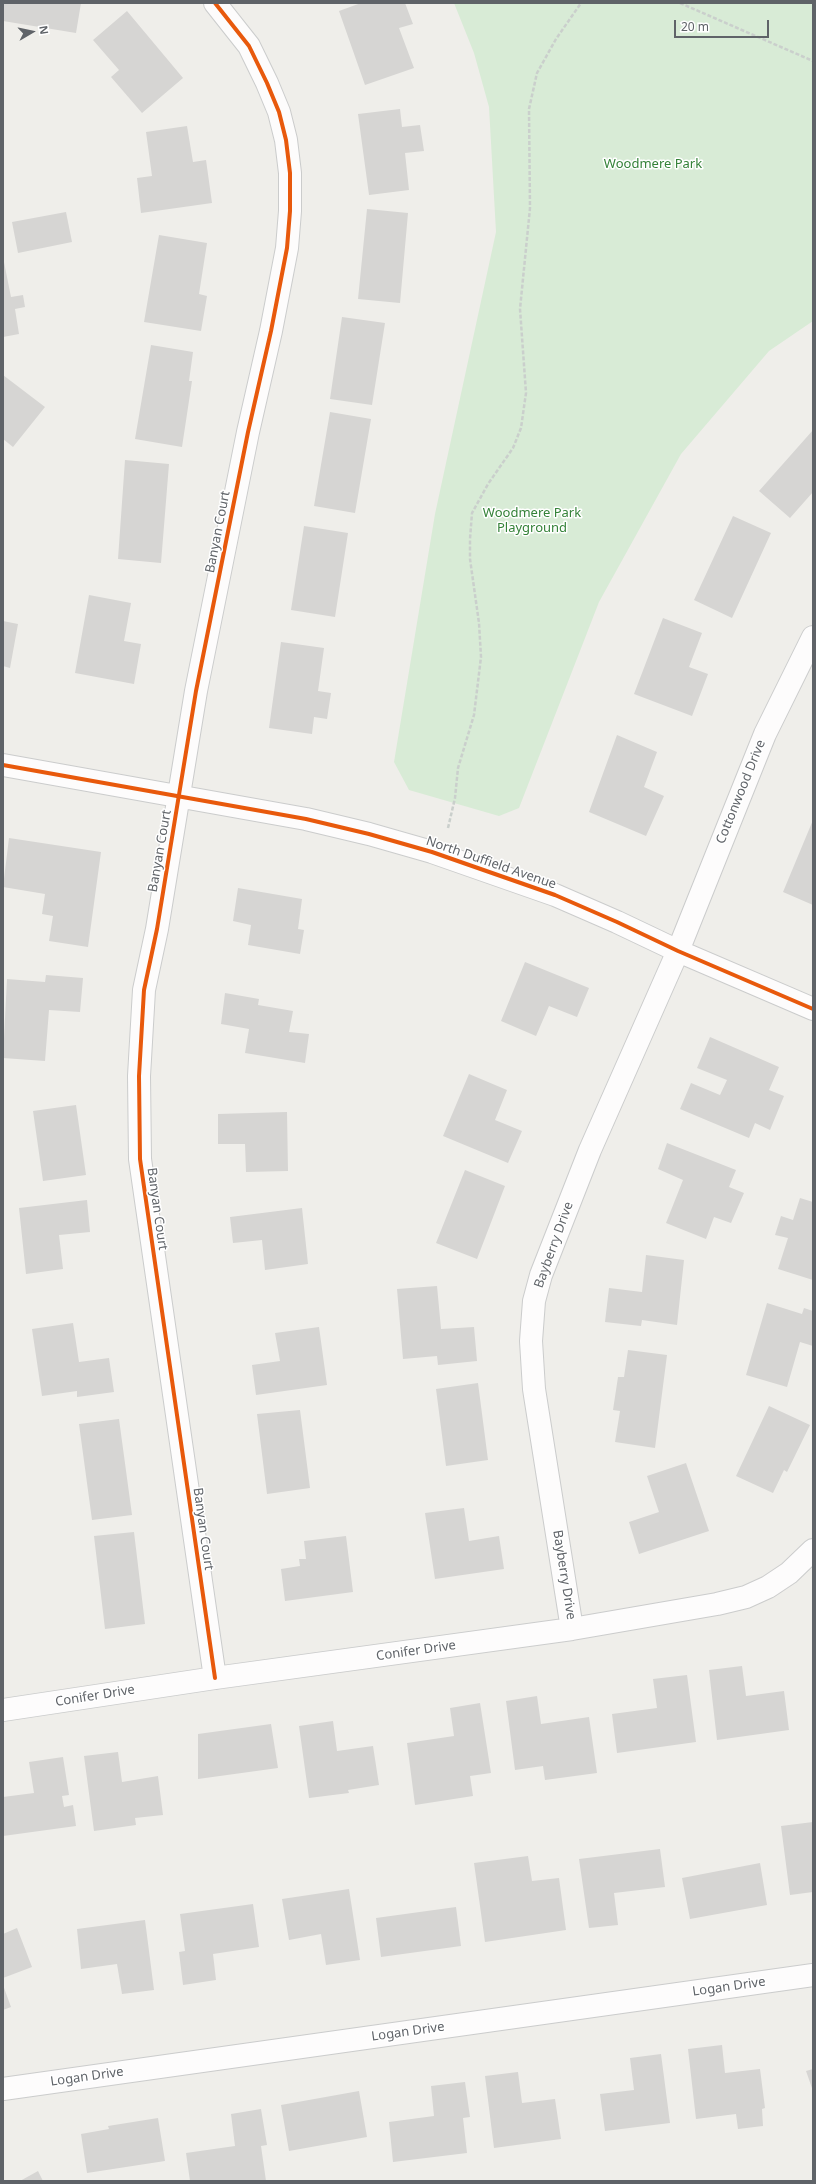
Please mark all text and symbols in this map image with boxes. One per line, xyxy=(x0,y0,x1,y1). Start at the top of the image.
north arrow xyxy=(12,12,52,52)
scale bar xyxy=(676,12,771,38)
text: 20 m xyxy=(681,18,709,35)
text: N xyxy=(36,24,52,36)
park label: Woodmere Park xyxy=(604,156,702,172)
street label: Banyan Court xyxy=(202,490,234,574)
park label: Woodmere Park Playground xyxy=(483,505,581,536)
street label: Cottonwood Drive xyxy=(713,738,769,846)
street label: Banyan Court xyxy=(145,809,175,893)
street label: North Duffield Avenue xyxy=(424,833,558,893)
street label: Banyan Court xyxy=(143,1167,171,1251)
street label: Bayberry Drive xyxy=(531,1200,577,1290)
street label: Banyan Court xyxy=(189,1487,217,1571)
street label: Bayberry Drive xyxy=(549,1529,579,1621)
street label: Conifer Drive xyxy=(375,1638,457,1664)
street label: Conifer Drive xyxy=(54,1682,136,1710)
street label: Logan Drive xyxy=(692,1974,766,2000)
street label: Logan Drive xyxy=(371,2019,445,2045)
street label: Logan Drive xyxy=(50,2064,124,2090)

